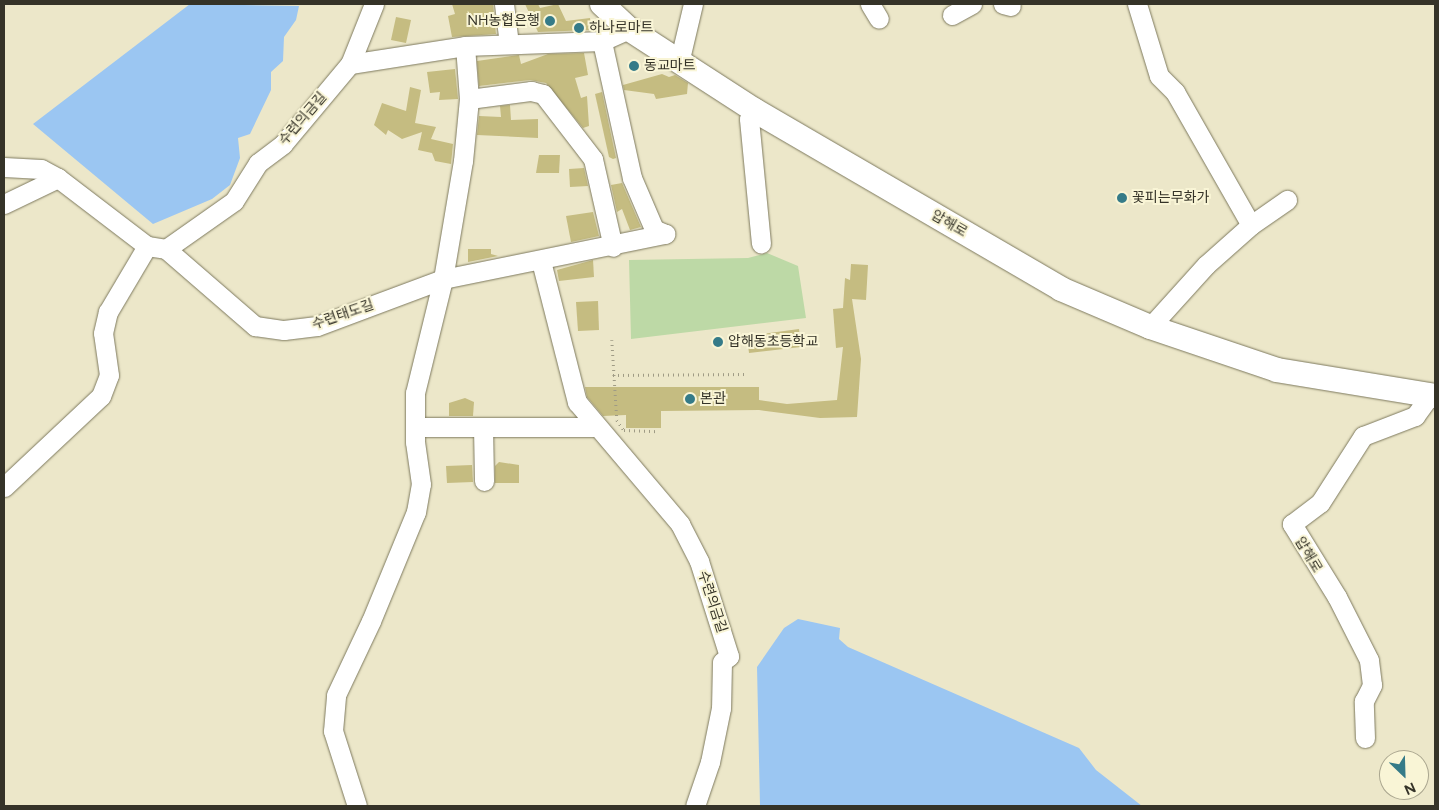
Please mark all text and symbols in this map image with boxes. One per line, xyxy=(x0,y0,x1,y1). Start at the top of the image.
place label: NH농협은행 xyxy=(467,13,540,29)
marker: NH농협은행 xyxy=(544,15,556,27)
place label: 하나로마트 xyxy=(589,20,653,36)
marker: 하나로마트 xyxy=(573,22,585,34)
place label: 동교마트 xyxy=(644,58,696,74)
marker: 동교마트 xyxy=(628,60,640,72)
street label: 수련의금길 xyxy=(276,89,330,149)
place label: 꽃피는무화가 xyxy=(1132,190,1209,206)
marker: 꽃피는무화가 xyxy=(1116,192,1128,204)
street label: 압해로 xyxy=(928,207,970,241)
street label: 수련태도길 xyxy=(310,297,376,333)
place label: 압해동초등학교 xyxy=(728,334,818,350)
marker: 압해동초등학교 xyxy=(712,336,724,348)
place label: 본관 xyxy=(700,391,726,407)
marker: 본관 xyxy=(684,393,696,405)
street label: 압해로 xyxy=(1291,534,1325,576)
street label: 수련의금길 xyxy=(694,569,730,635)
north arrow xyxy=(1379,750,1429,800)
text: N xyxy=(1402,778,1418,798)

